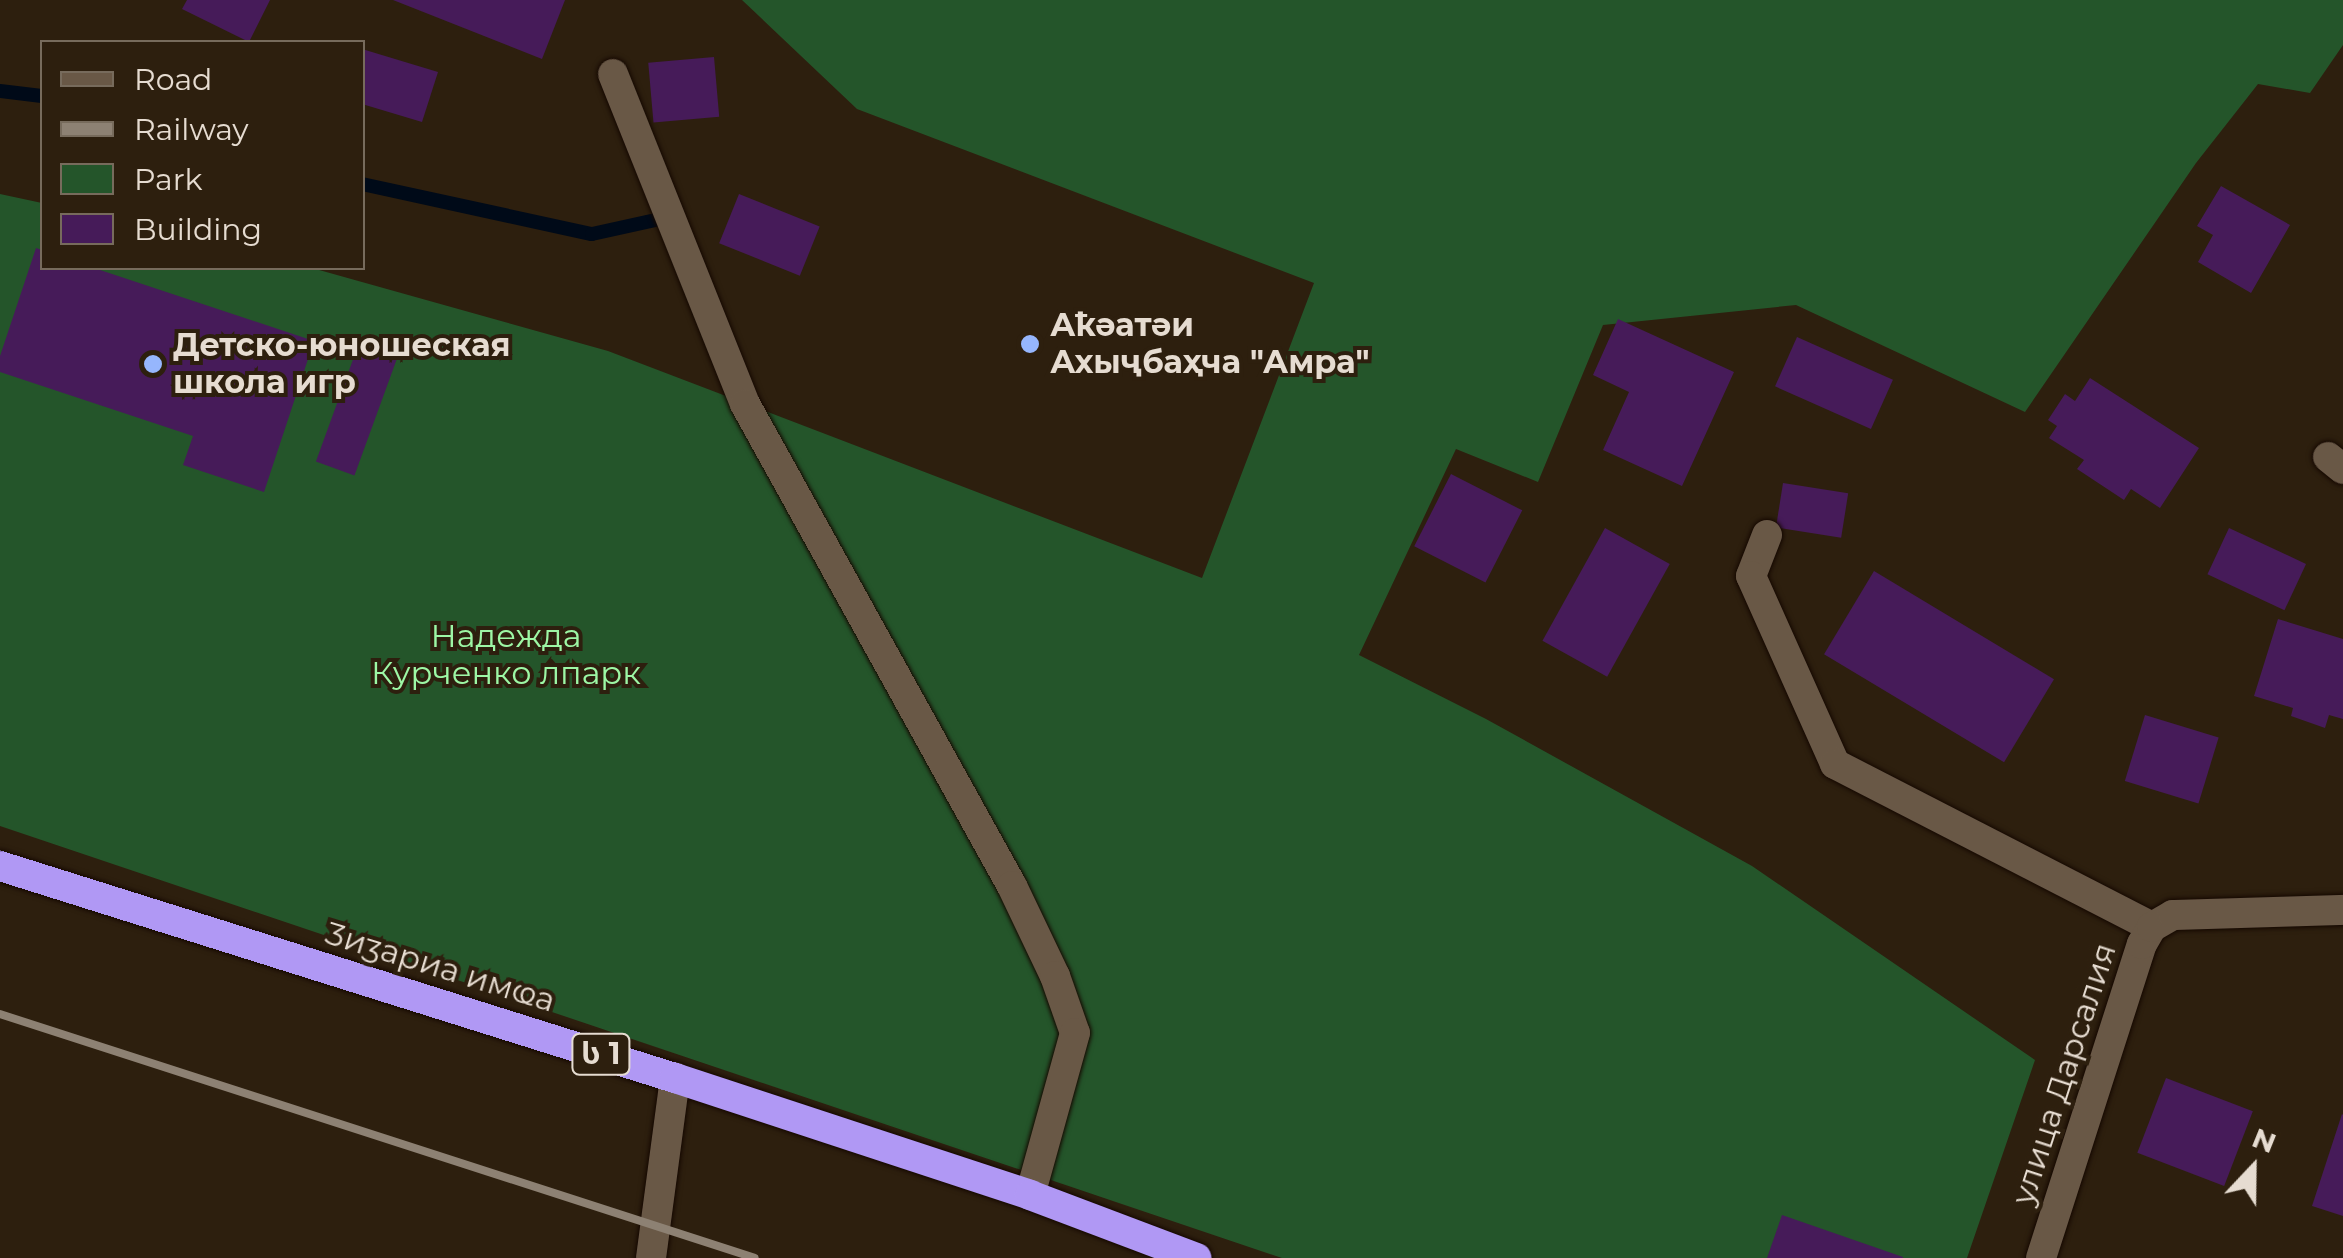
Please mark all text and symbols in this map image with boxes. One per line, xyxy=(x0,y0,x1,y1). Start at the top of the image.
legend xyxy=(40,40,365,270)
text: Road xyxy=(134,61,212,98)
text: Railway xyxy=(134,111,249,148)
text: Park xyxy=(134,161,203,198)
text: Building xyxy=(134,211,262,248)
place label: Аҟәатәи Ахыҷбаҳча "Амра" xyxy=(1050,307,1370,382)
place label: Детско-юношеская школа игр xyxy=(173,327,511,402)
marker: Аҟәатәи Ахыҷбаҳча "Амра" xyxy=(1019,333,1041,355)
marker: Детско-юношеская школа игр xyxy=(142,353,164,375)
park label: Надежда Курченко лпарк xyxy=(371,618,641,693)
street label: Ӡиӡариа имҩа xyxy=(320,914,560,1020)
street label: улица Дарсалия xyxy=(2004,938,2124,1210)
road number: ს 1 xyxy=(571,1029,631,1079)
north arrow xyxy=(2203,1118,2303,1218)
text: N xyxy=(2247,1120,2281,1160)

